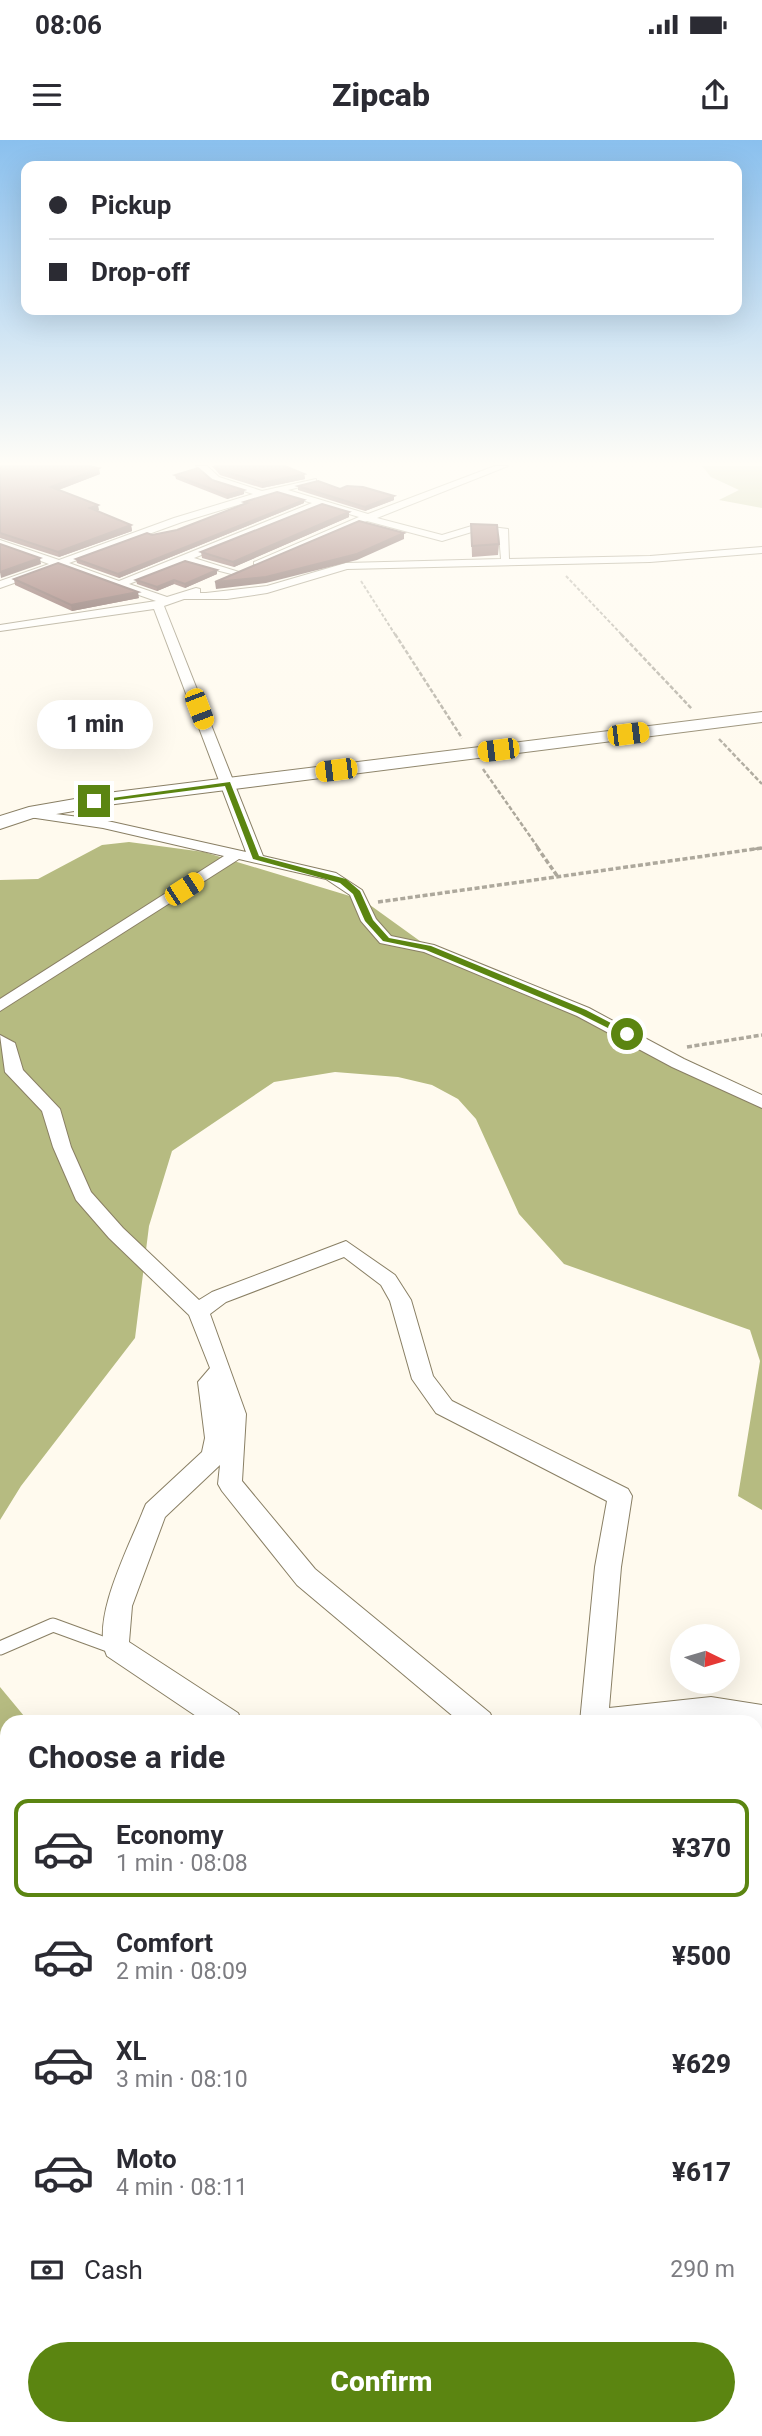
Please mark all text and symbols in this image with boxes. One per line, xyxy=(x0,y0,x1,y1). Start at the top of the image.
text: 08:06 xyxy=(35,10,102,40)
icon: menu xyxy=(28,76,66,114)
text: Zipcab xyxy=(332,76,430,114)
icon: share xyxy=(696,76,734,114)
text: Pickup xyxy=(91,190,171,220)
text: Drop-off xyxy=(91,257,190,287)
car xyxy=(182,686,217,732)
callout: 1 min xyxy=(36,700,152,748)
text: 1 min xyxy=(66,711,124,738)
car xyxy=(606,721,651,747)
car xyxy=(476,737,521,763)
car xyxy=(314,757,359,783)
route end xyxy=(78,785,110,817)
car xyxy=(161,869,208,909)
route start xyxy=(611,1018,643,1050)
north arrow xyxy=(670,1624,740,1694)
map controls xyxy=(670,1624,740,1694)
text: Choose a ride xyxy=(28,1738,225,1776)
icon: car xyxy=(32,1817,95,1880)
text: Economy xyxy=(116,1820,223,1850)
text: ¥370 xyxy=(672,1833,731,1863)
text: 1 min · 08:08 xyxy=(116,1850,248,1877)
icon: car xyxy=(32,1925,95,1988)
text: Comfort xyxy=(116,1928,213,1958)
text: ¥500 xyxy=(672,1941,731,1971)
text: 2 min · 08:09 xyxy=(116,1958,248,1985)
icon: car xyxy=(32,2033,95,2096)
text: XL xyxy=(116,2036,147,2066)
text: ¥629 xyxy=(672,2049,731,2079)
text: 3 min · 08:10 xyxy=(116,2066,248,2093)
icon: car xyxy=(32,2141,95,2204)
text: Moto xyxy=(116,2144,177,2174)
text: ¥617 xyxy=(672,2157,731,2187)
text: 4 min · 08:11 xyxy=(116,2174,248,2201)
icon: cash xyxy=(28,2251,66,2289)
text: Cash xyxy=(84,2255,143,2285)
text: 290 m xyxy=(670,2256,735,2283)
button: Confirm xyxy=(28,2342,735,2422)

